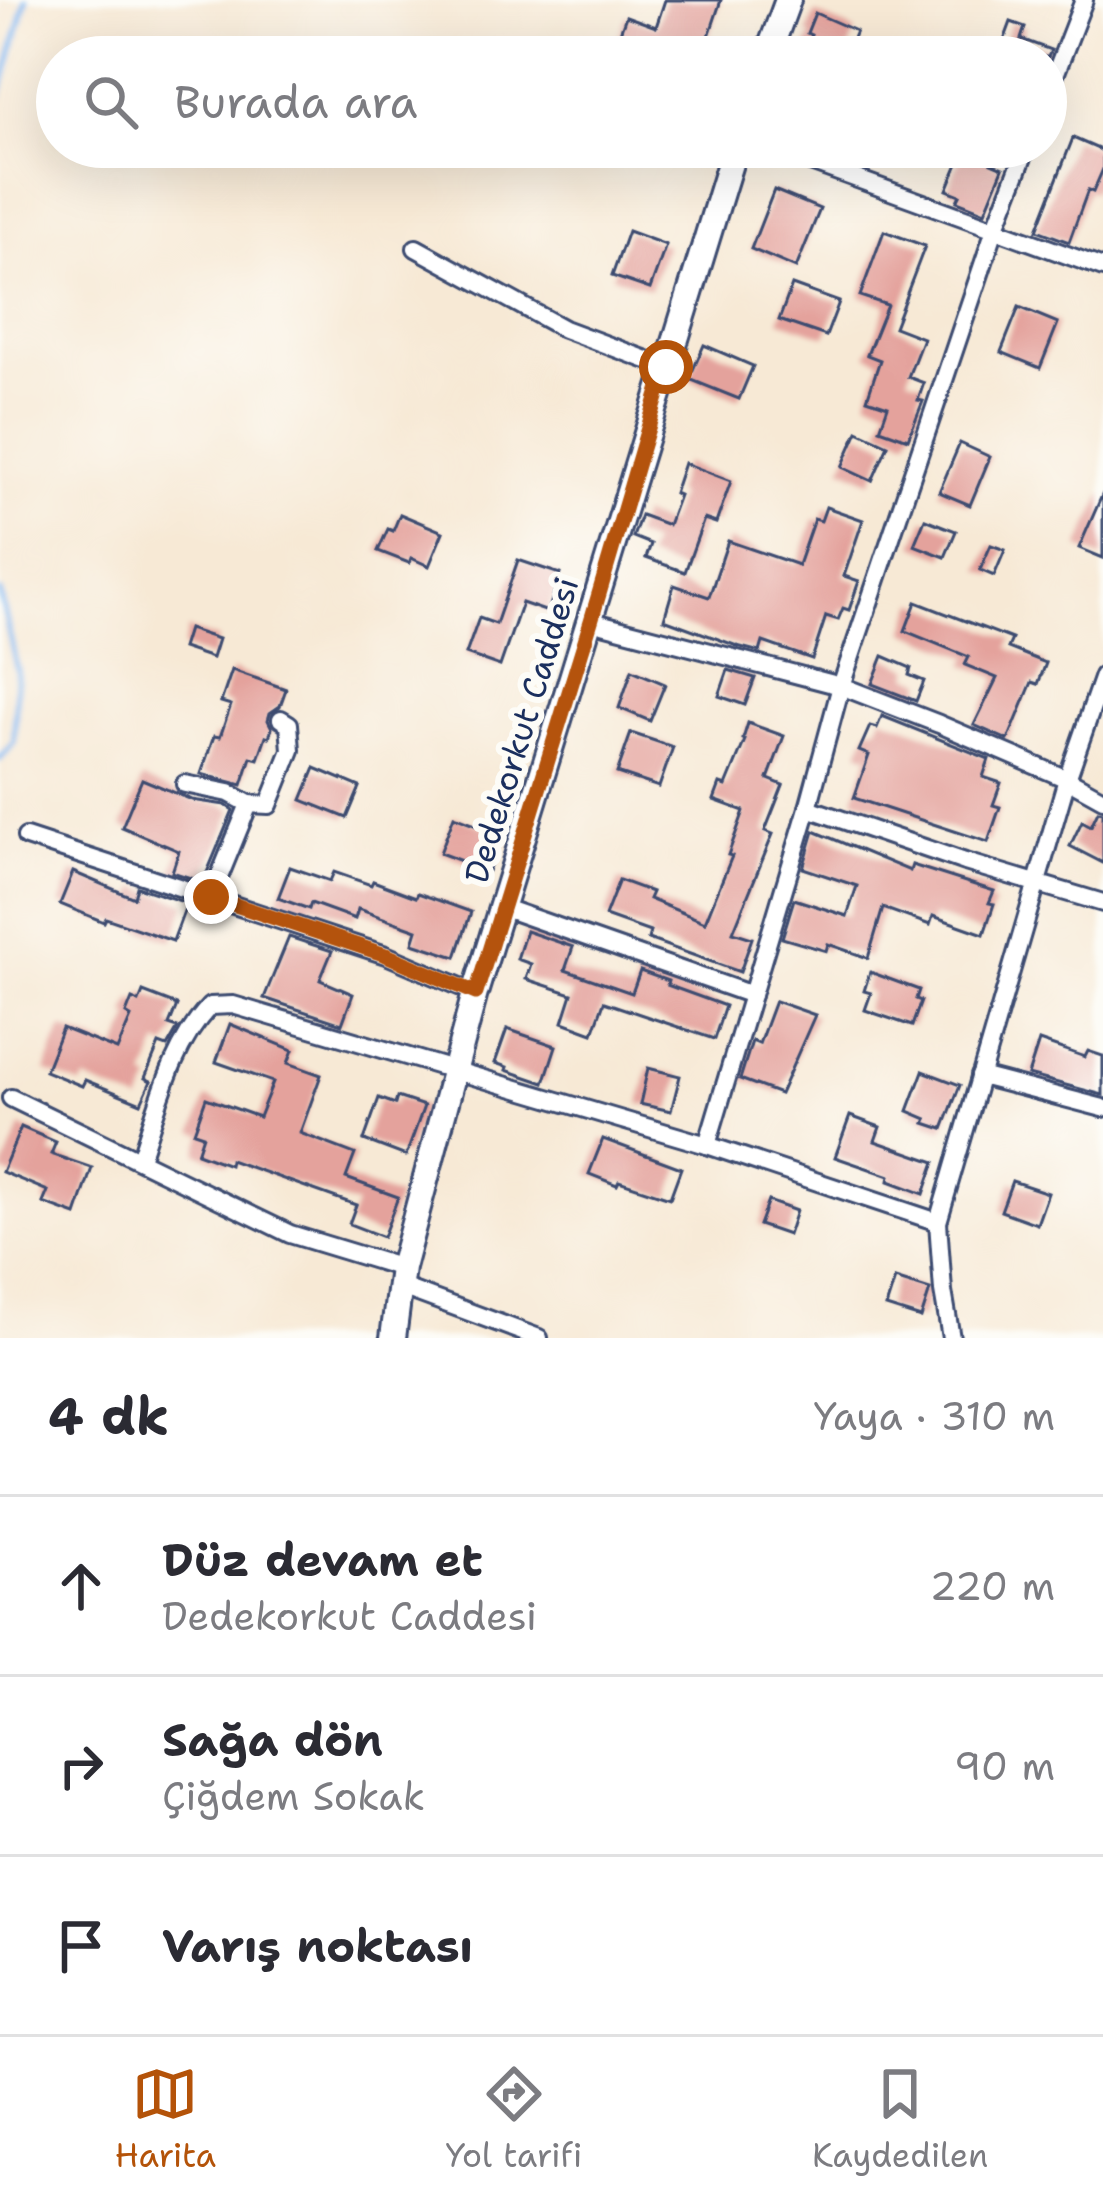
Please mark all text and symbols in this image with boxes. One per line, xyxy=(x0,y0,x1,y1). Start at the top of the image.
search box xyxy=(36,36,1067,168)
icon: search xyxy=(78,69,144,135)
text: Burada ara xyxy=(174,72,417,132)
route start xyxy=(639,340,693,394)
street label: Dedekorkut Caddesi xyxy=(454,572,589,888)
route end xyxy=(184,870,238,924)
text: 4 dk xyxy=(48,1382,169,1450)
text: Yaya · 310 m xyxy=(814,1390,1055,1442)
text: Düz devam et xyxy=(162,1530,483,1590)
icon: ahead xyxy=(48,1553,114,1619)
text: 220 m xyxy=(929,1560,1055,1612)
text: Dedekorkut Caddesi xyxy=(162,1590,537,1642)
text: Sağa dön xyxy=(162,1710,383,1770)
icon: right xyxy=(48,1733,114,1799)
text: 90 m xyxy=(954,1740,1055,1792)
text: Çiğdem Sokak xyxy=(162,1770,425,1822)
icon: arrive xyxy=(48,1913,114,1979)
text: Varış noktası xyxy=(162,1916,473,1976)
tab: Harita xyxy=(115,2061,216,2178)
tab: Yol tarifi xyxy=(445,2061,582,2178)
tab: Kaydedilen xyxy=(812,2061,988,2178)

